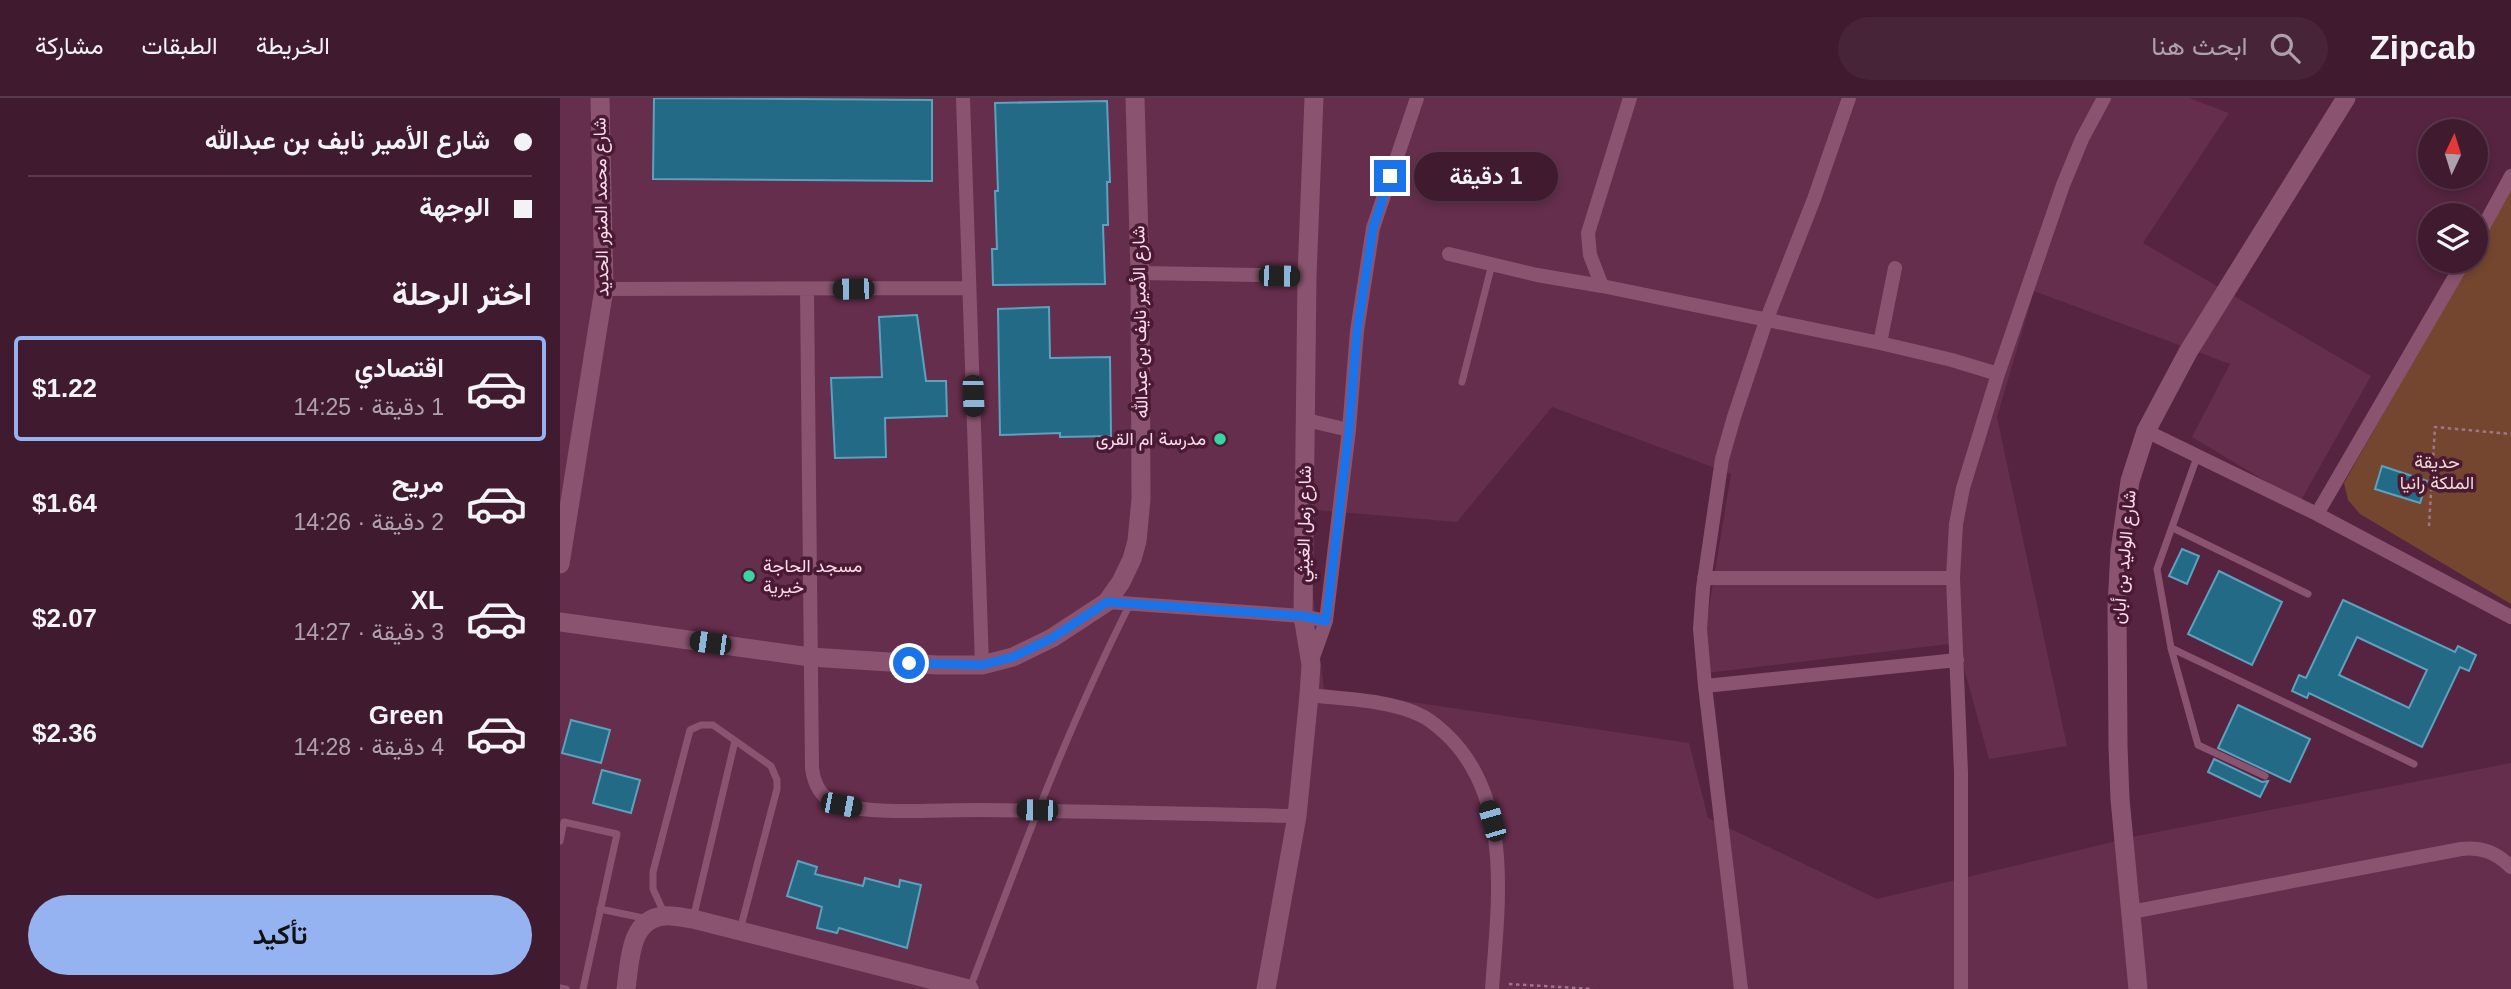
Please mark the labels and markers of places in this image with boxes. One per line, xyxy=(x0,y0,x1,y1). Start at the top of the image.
place label: مدرسة ام القرى xyxy=(1096,429,1206,451)
marker: مدرسة ام القرى xyxy=(1212,431,1228,447)
place label: مسجد الحاجة خيرية xyxy=(763,556,862,598)
marker: مسجد الحاجة خيرية xyxy=(741,568,757,584)

